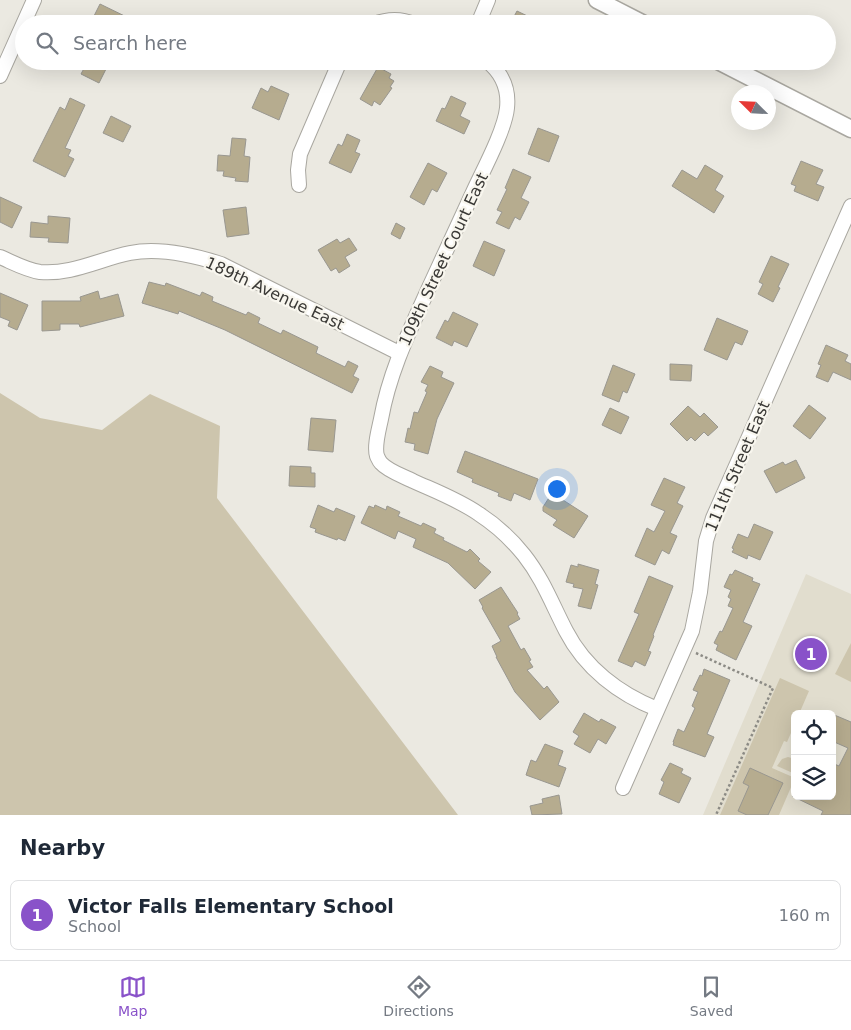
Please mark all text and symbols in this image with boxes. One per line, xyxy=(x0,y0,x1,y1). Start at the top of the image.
search box xyxy=(15,15,836,70)
icon: search xyxy=(33,29,61,57)
text: Search here xyxy=(73,32,187,54)
north arrow xyxy=(731,85,776,130)
street label: 109th Street Court East xyxy=(395,169,492,349)
street label: 189th Avenue East xyxy=(202,253,347,334)
street label: 111th Street East xyxy=(701,398,774,534)
your location xyxy=(544,476,570,502)
pin: 1 xyxy=(795,635,827,673)
map controls xyxy=(791,710,836,800)
button: locate xyxy=(791,710,836,755)
button: layers xyxy=(791,755,836,800)
text: Nearby xyxy=(20,836,105,860)
text: Victor Falls Elementary School xyxy=(68,895,394,917)
text: 1 xyxy=(31,906,43,925)
text: 160 m xyxy=(779,906,830,925)
text: School xyxy=(68,917,121,936)
tab: Map xyxy=(118,973,147,1019)
tab: Directions xyxy=(383,973,454,1019)
tab: Saved xyxy=(690,973,733,1019)

